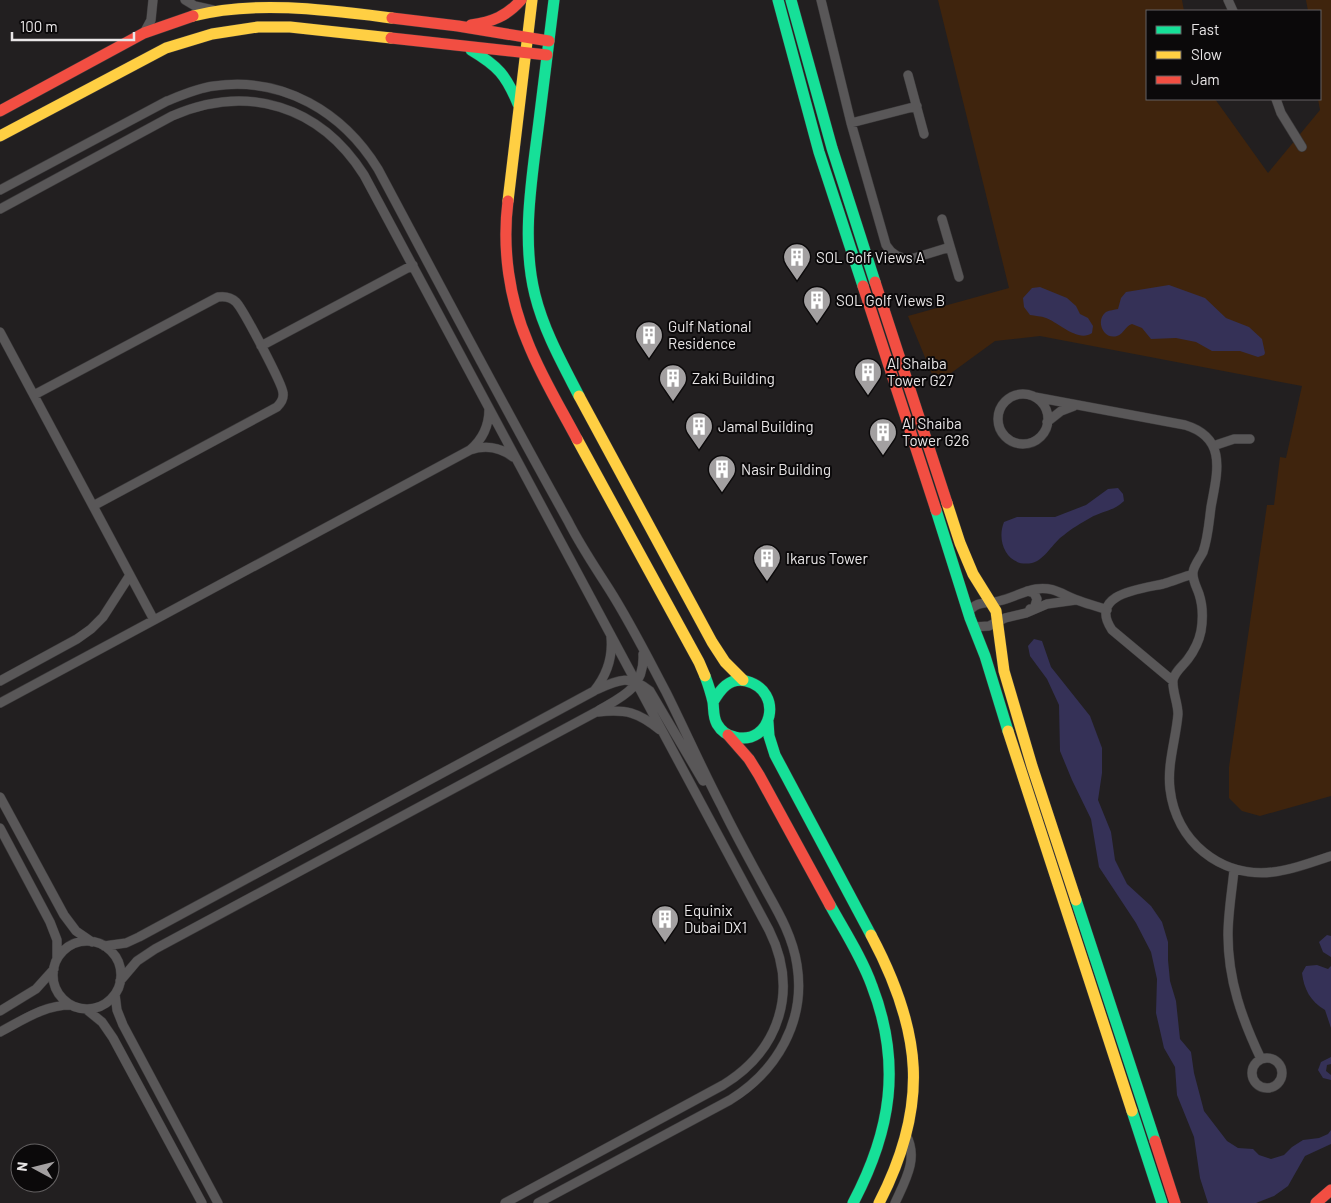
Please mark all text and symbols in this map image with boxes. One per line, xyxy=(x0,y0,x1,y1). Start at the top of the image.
scale bar xyxy=(12,10,135,42)
legend xyxy=(1146,10,1321,100)
text: 100 m xyxy=(20,17,58,35)
text: Fast xyxy=(1191,20,1219,38)
text: Slow xyxy=(1191,45,1222,63)
text: Jam xyxy=(1191,70,1220,88)
building icon: SOL Golf Views A xyxy=(782,242,812,281)
place label: SOL Golf Views A xyxy=(816,248,925,266)
building icon: SOL Golf Views B xyxy=(802,285,832,324)
place label: SOL Golf Views B xyxy=(836,291,945,309)
place label: Gulf National Residence xyxy=(668,317,751,352)
building icon: Gulf National Residence xyxy=(634,320,664,359)
place label: Al Shaiba Tower G27 xyxy=(887,354,954,389)
building icon: Al Shaiba Tower G27 xyxy=(853,357,883,396)
building icon: Zaki Building xyxy=(658,363,688,402)
place label: Zaki Building xyxy=(692,369,775,387)
building icon: Jamal Building xyxy=(684,411,714,450)
place label: Al Shaiba Tower G26 xyxy=(902,414,969,449)
place label: Jamal Building xyxy=(718,417,813,435)
building icon: Al Shaiba Tower G26 xyxy=(868,417,898,456)
building icon: Nasir Building xyxy=(707,454,737,493)
place label: Nasir Building xyxy=(741,460,831,478)
building icon: Ikarus Tower xyxy=(752,543,782,582)
place label: Ikarus Tower xyxy=(786,549,869,567)
place label: Equinix Dubai DX1 xyxy=(684,901,747,936)
building icon: Equinix Dubai DX1 xyxy=(650,904,680,943)
north arrow xyxy=(10,1143,60,1193)
text: N xyxy=(13,1161,31,1172)

